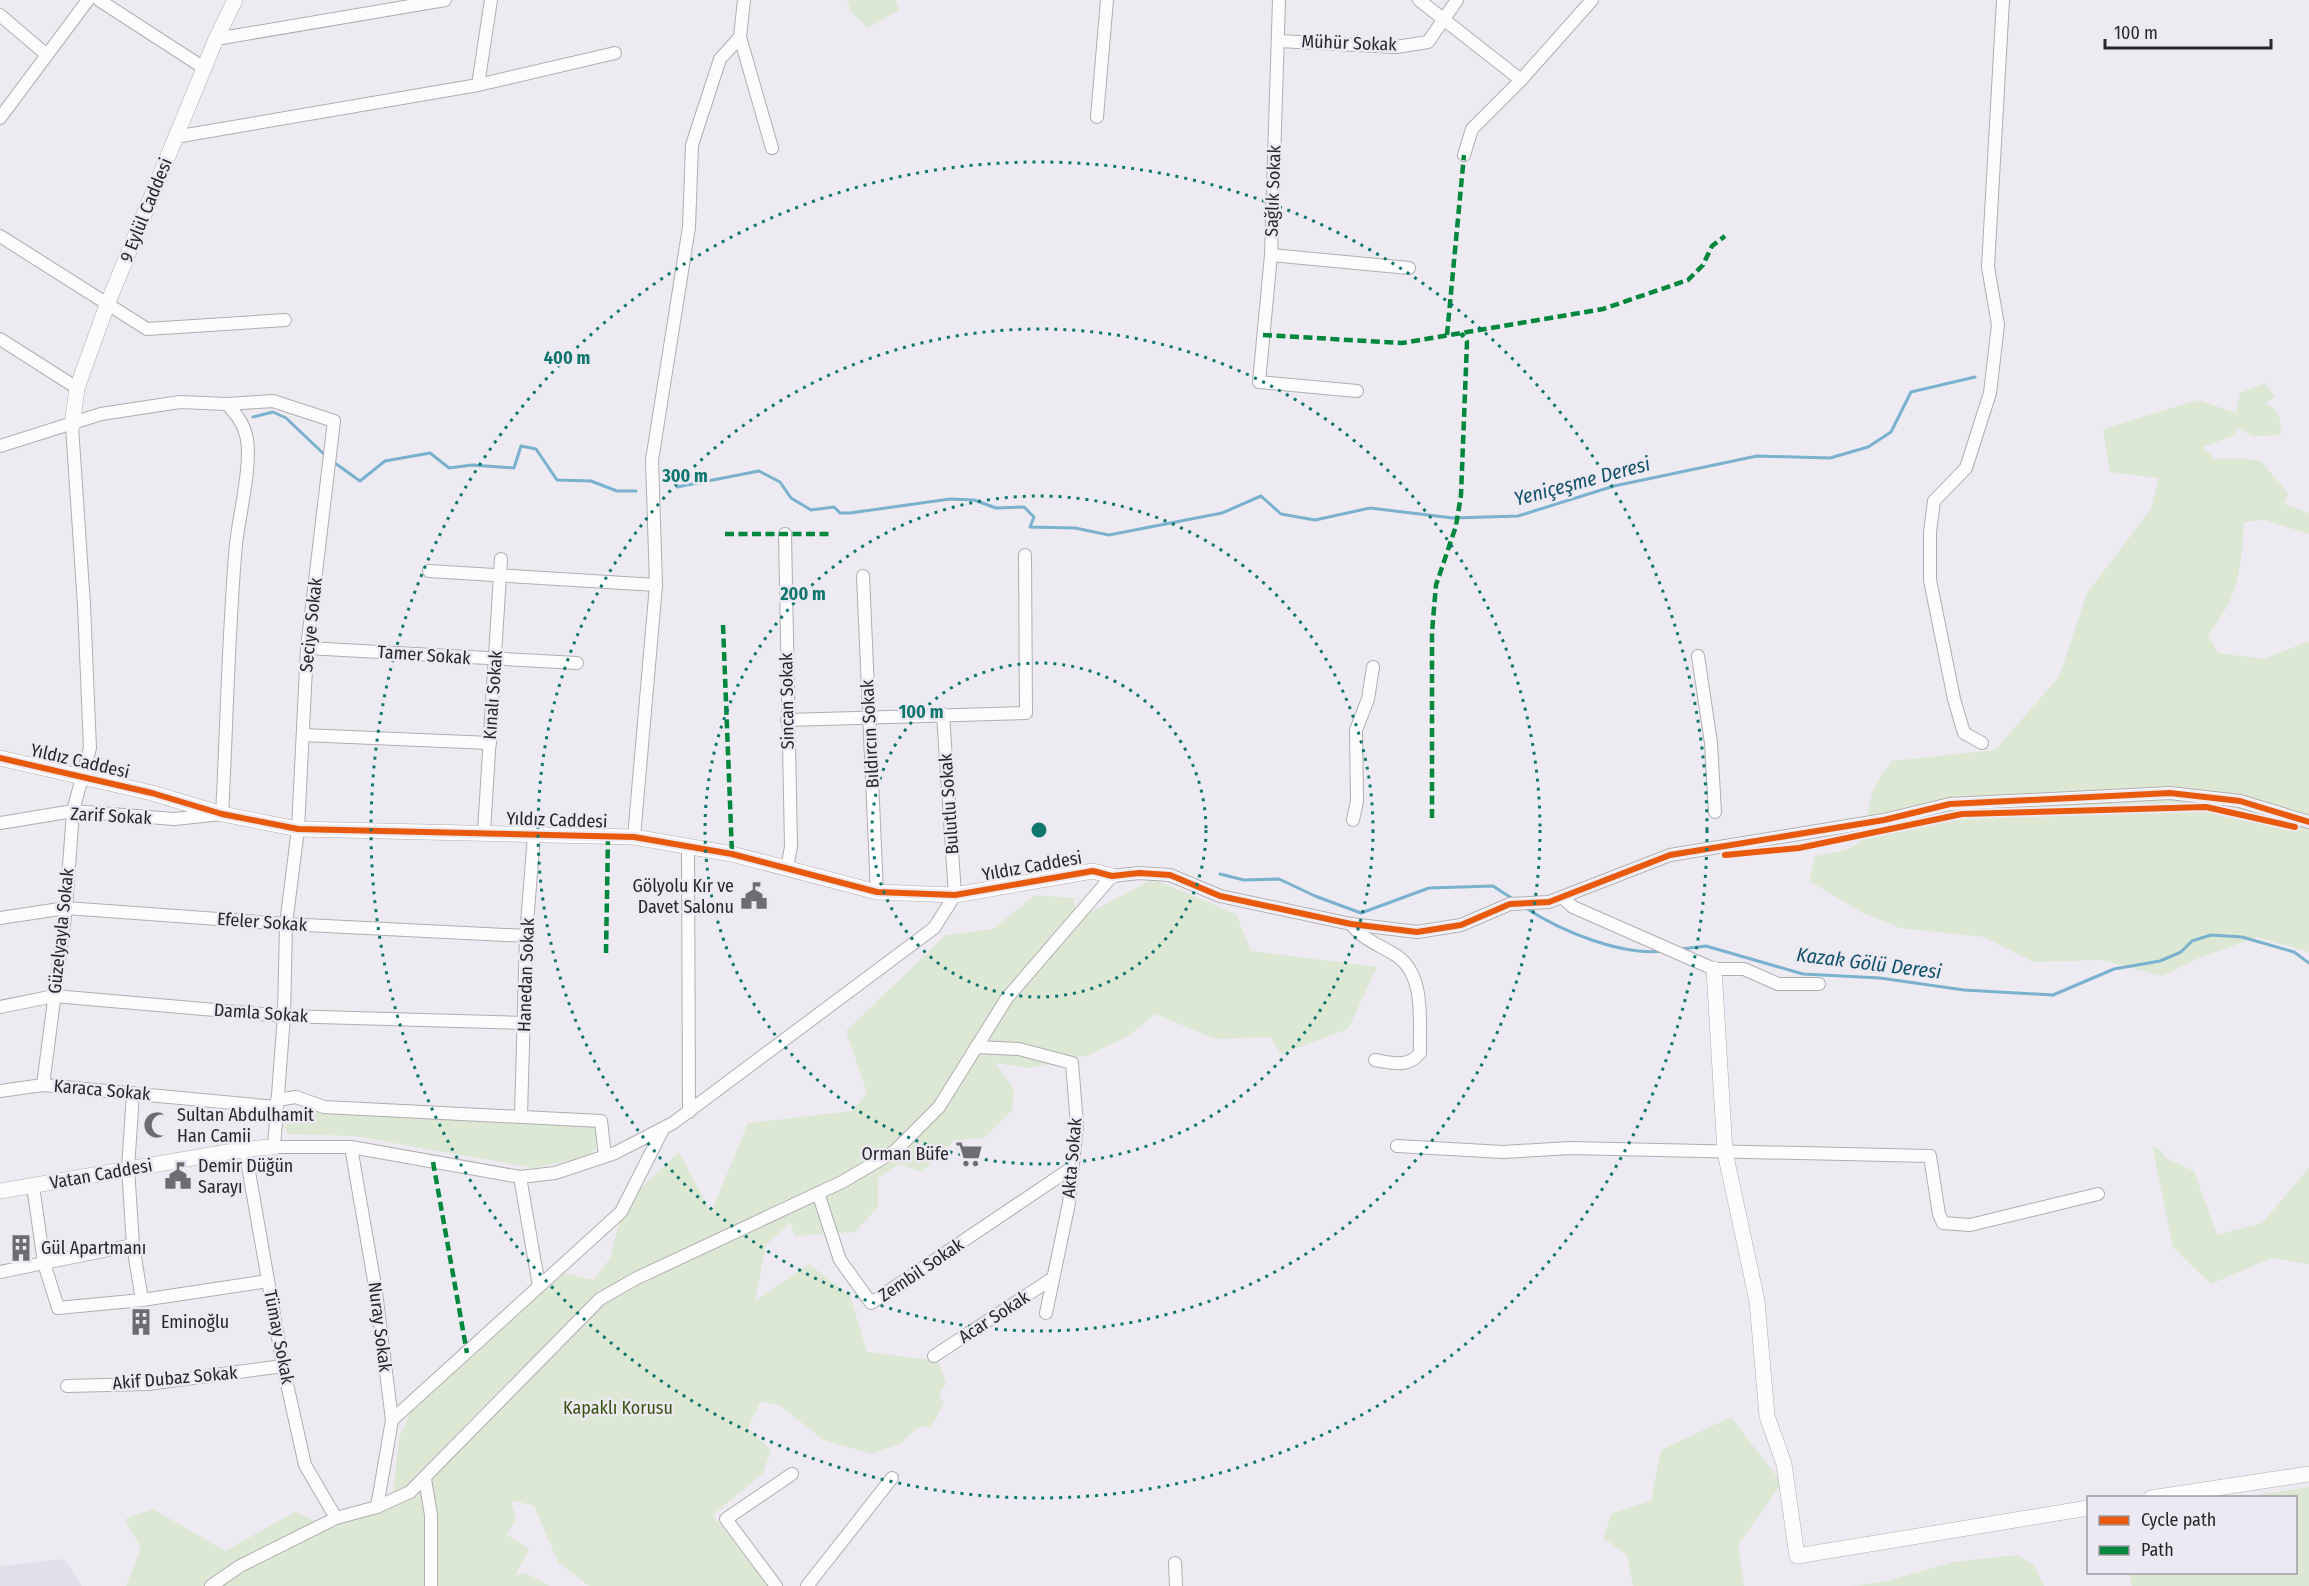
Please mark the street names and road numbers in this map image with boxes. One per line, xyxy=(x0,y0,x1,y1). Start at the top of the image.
street label: Mühür Sokak xyxy=(1301,30,1398,56)
street label: Sağlık Sokak xyxy=(1260,144,1286,237)
street label: 9 Eylül Caddesi xyxy=(115,155,177,265)
street label: Seciye Sokak xyxy=(295,576,327,673)
street label: Tamer Sokak xyxy=(377,641,472,669)
street label: Kınalı Sokak xyxy=(479,649,507,740)
street label: Sincan Sokak xyxy=(775,652,799,750)
street label: Bıldırcın Sokak xyxy=(856,679,884,789)
street label: Yıldız Caddesi xyxy=(28,739,132,783)
street label: Bulutlu Sokak xyxy=(934,752,964,855)
street label: Zarif Sokak xyxy=(70,803,153,829)
street label: Yıldız Caddesi xyxy=(506,807,608,833)
street label: Yıldız Caddesi xyxy=(980,846,1084,886)
street label: Güzelyayla Sokak xyxy=(43,867,79,995)
street label: Efeler Sokak xyxy=(216,908,308,936)
street label: Hanedan Sokak xyxy=(513,917,539,1032)
street label: Damla Sokak xyxy=(213,999,309,1027)
street label: Karaca Sokak xyxy=(53,1075,152,1105)
street label: Akta Sokak xyxy=(1058,1116,1087,1199)
street label: Vatan Caddesi xyxy=(48,1154,154,1194)
street label: Zembil Sokak xyxy=(874,1233,968,1306)
street label: Nuray Sokak xyxy=(364,1281,397,1374)
street label: Acar Sokak xyxy=(954,1286,1034,1348)
street label: Tümay Sokak xyxy=(259,1288,299,1387)
street label: Akif Dubaz Sokak xyxy=(112,1362,239,1394)

